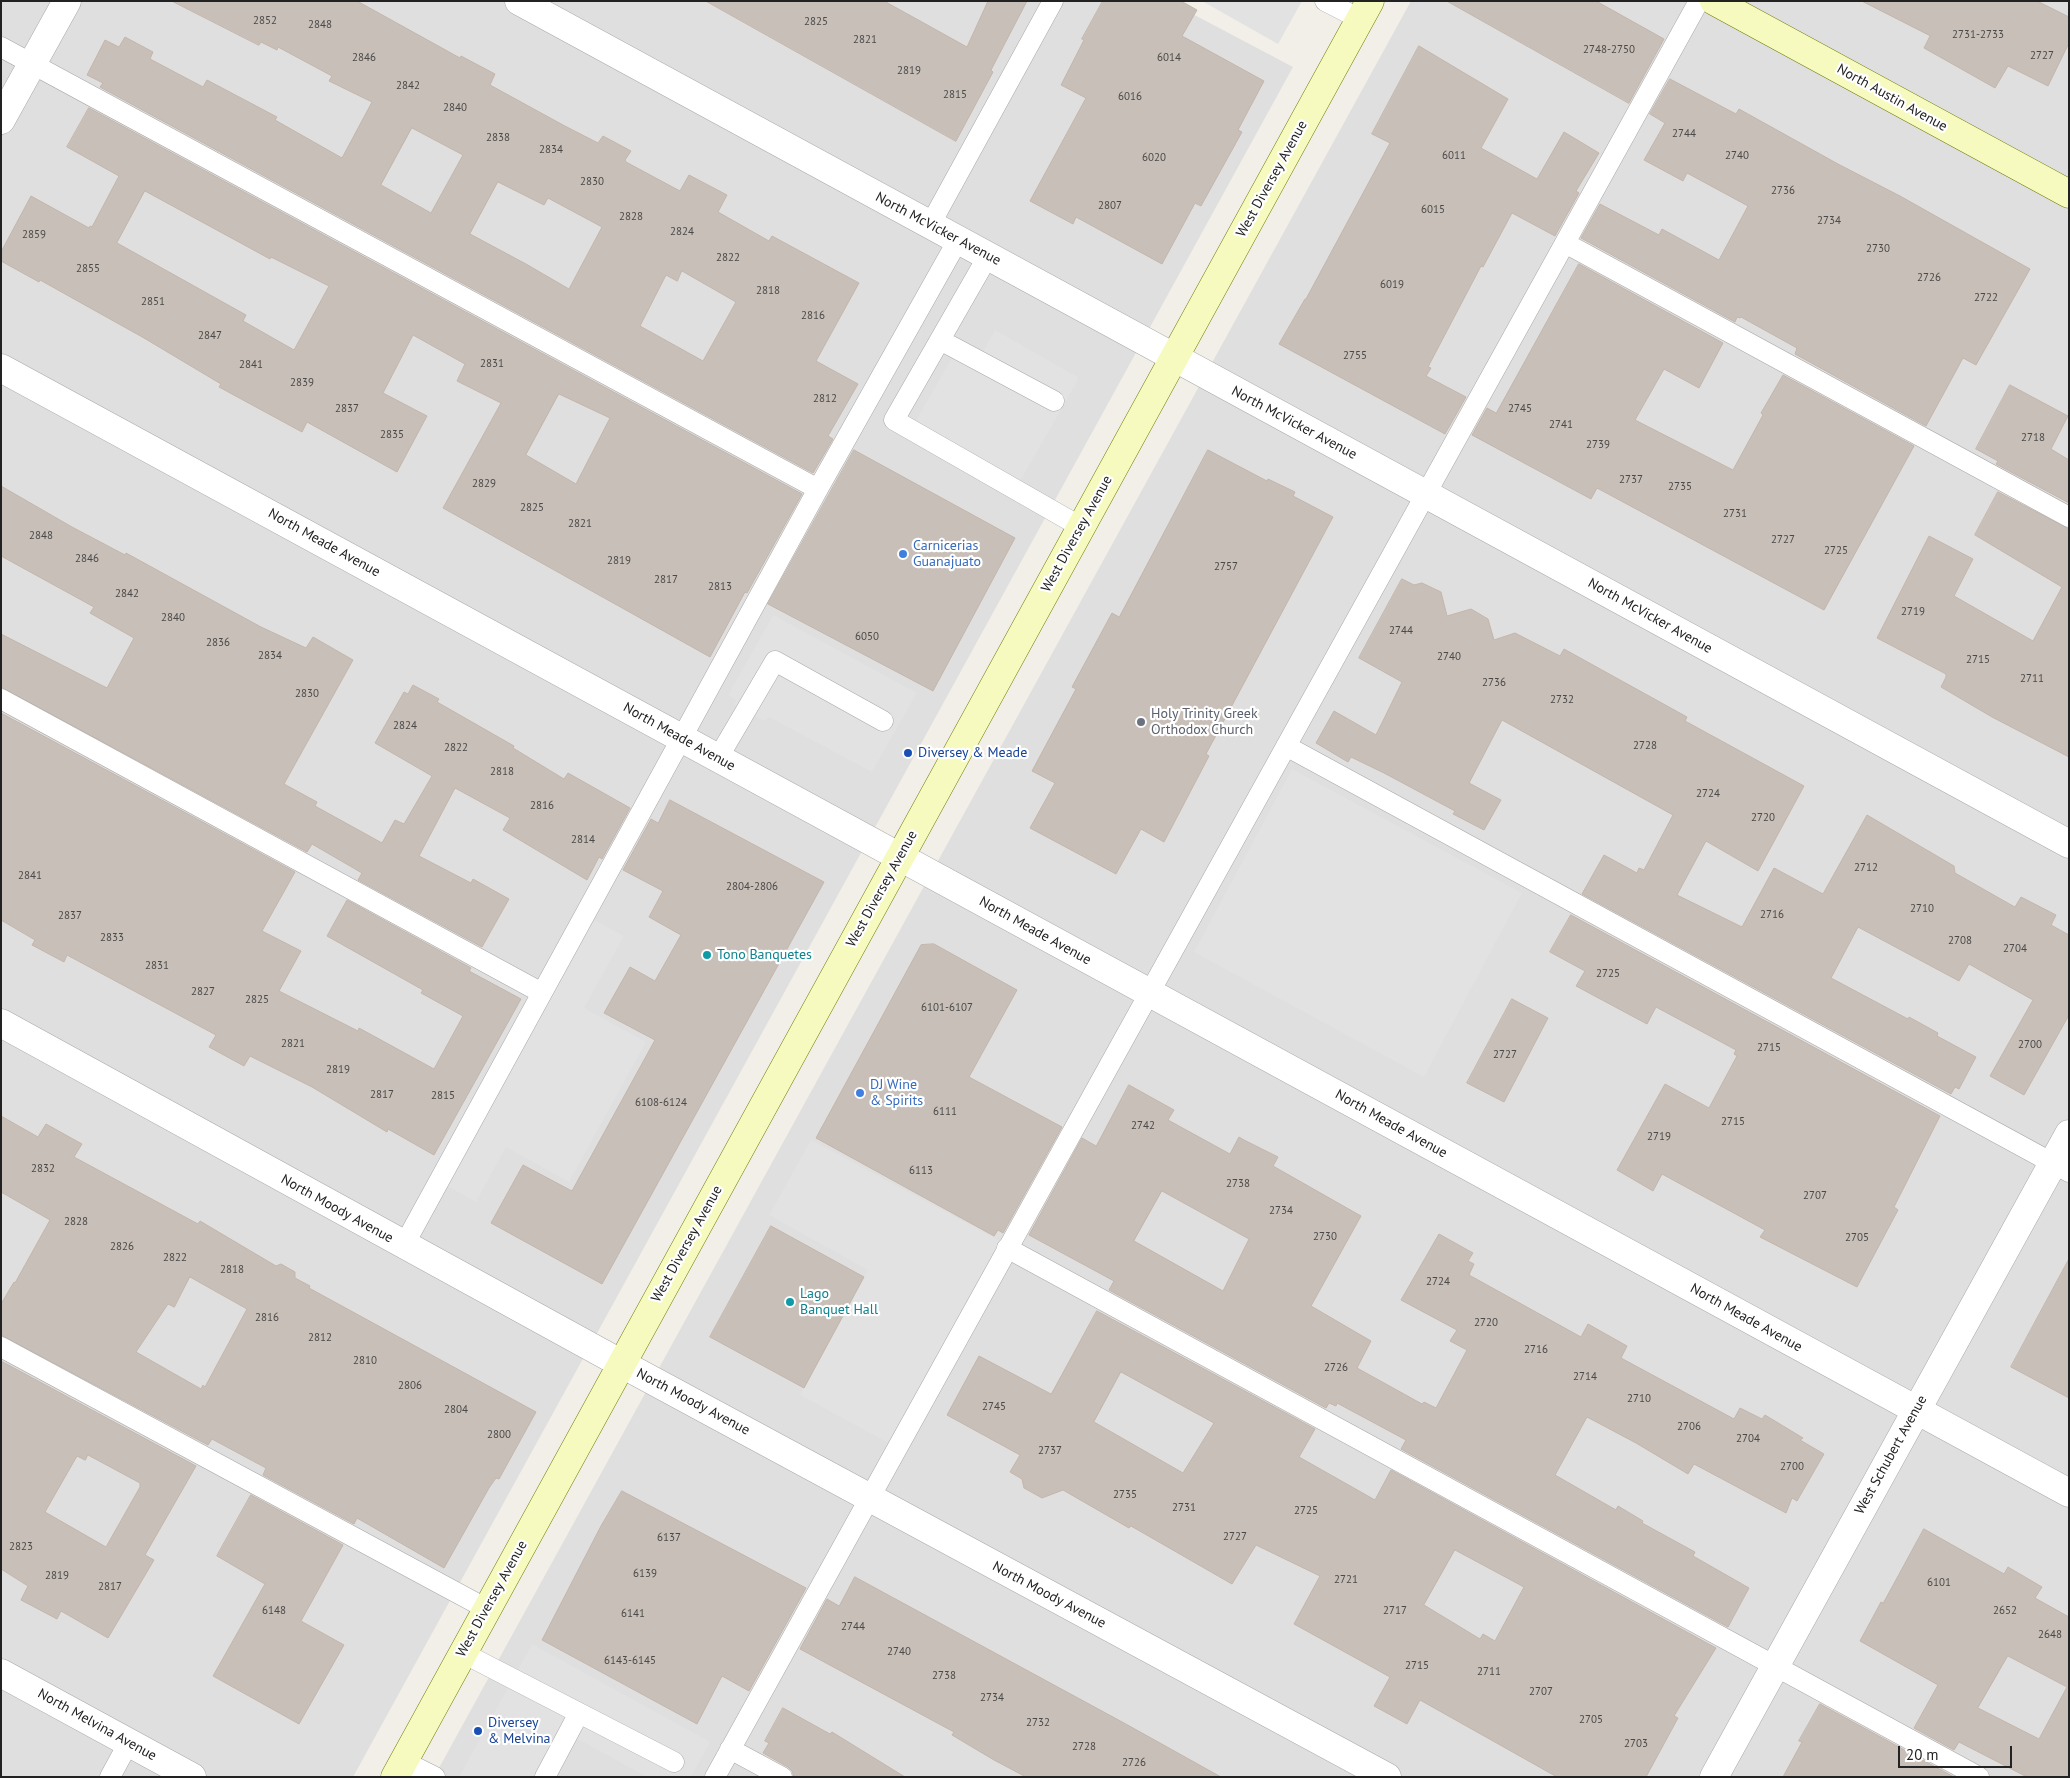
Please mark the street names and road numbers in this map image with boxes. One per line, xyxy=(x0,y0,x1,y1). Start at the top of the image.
street label: North Austin Avenue xyxy=(1834,61,1950,135)
street label: West Diversey Avenue xyxy=(1233,118,1311,240)
street label: North McVicker Avenue xyxy=(872,189,1004,269)
street label: North McVicker Avenue xyxy=(1228,383,1360,463)
street label: West Diversey Avenue xyxy=(1038,473,1116,595)
street label: North Meade Avenue xyxy=(265,505,383,581)
street label: North McVicker Avenue xyxy=(1585,575,1715,657)
street label: North Meade Avenue xyxy=(620,699,738,775)
street label: West Diversey Avenue xyxy=(843,828,921,950)
street label: North Meade Avenue xyxy=(976,893,1094,969)
street label: North Meade Avenue xyxy=(1332,1086,1450,1162)
street label: North Moody Avenue xyxy=(278,1171,396,1247)
street label: West Diversey Avenue xyxy=(648,1183,726,1305)
street label: North Meade Avenue xyxy=(1687,1280,1805,1356)
street label: North Moody Avenue xyxy=(633,1365,753,1439)
street label: West Schubert Avenue xyxy=(1851,1393,1931,1517)
street label: West Diversey Avenue xyxy=(453,1538,531,1660)
street label: North Moody Avenue xyxy=(989,1558,1109,1632)
street label: North Melvina Avenue xyxy=(35,1685,159,1765)

